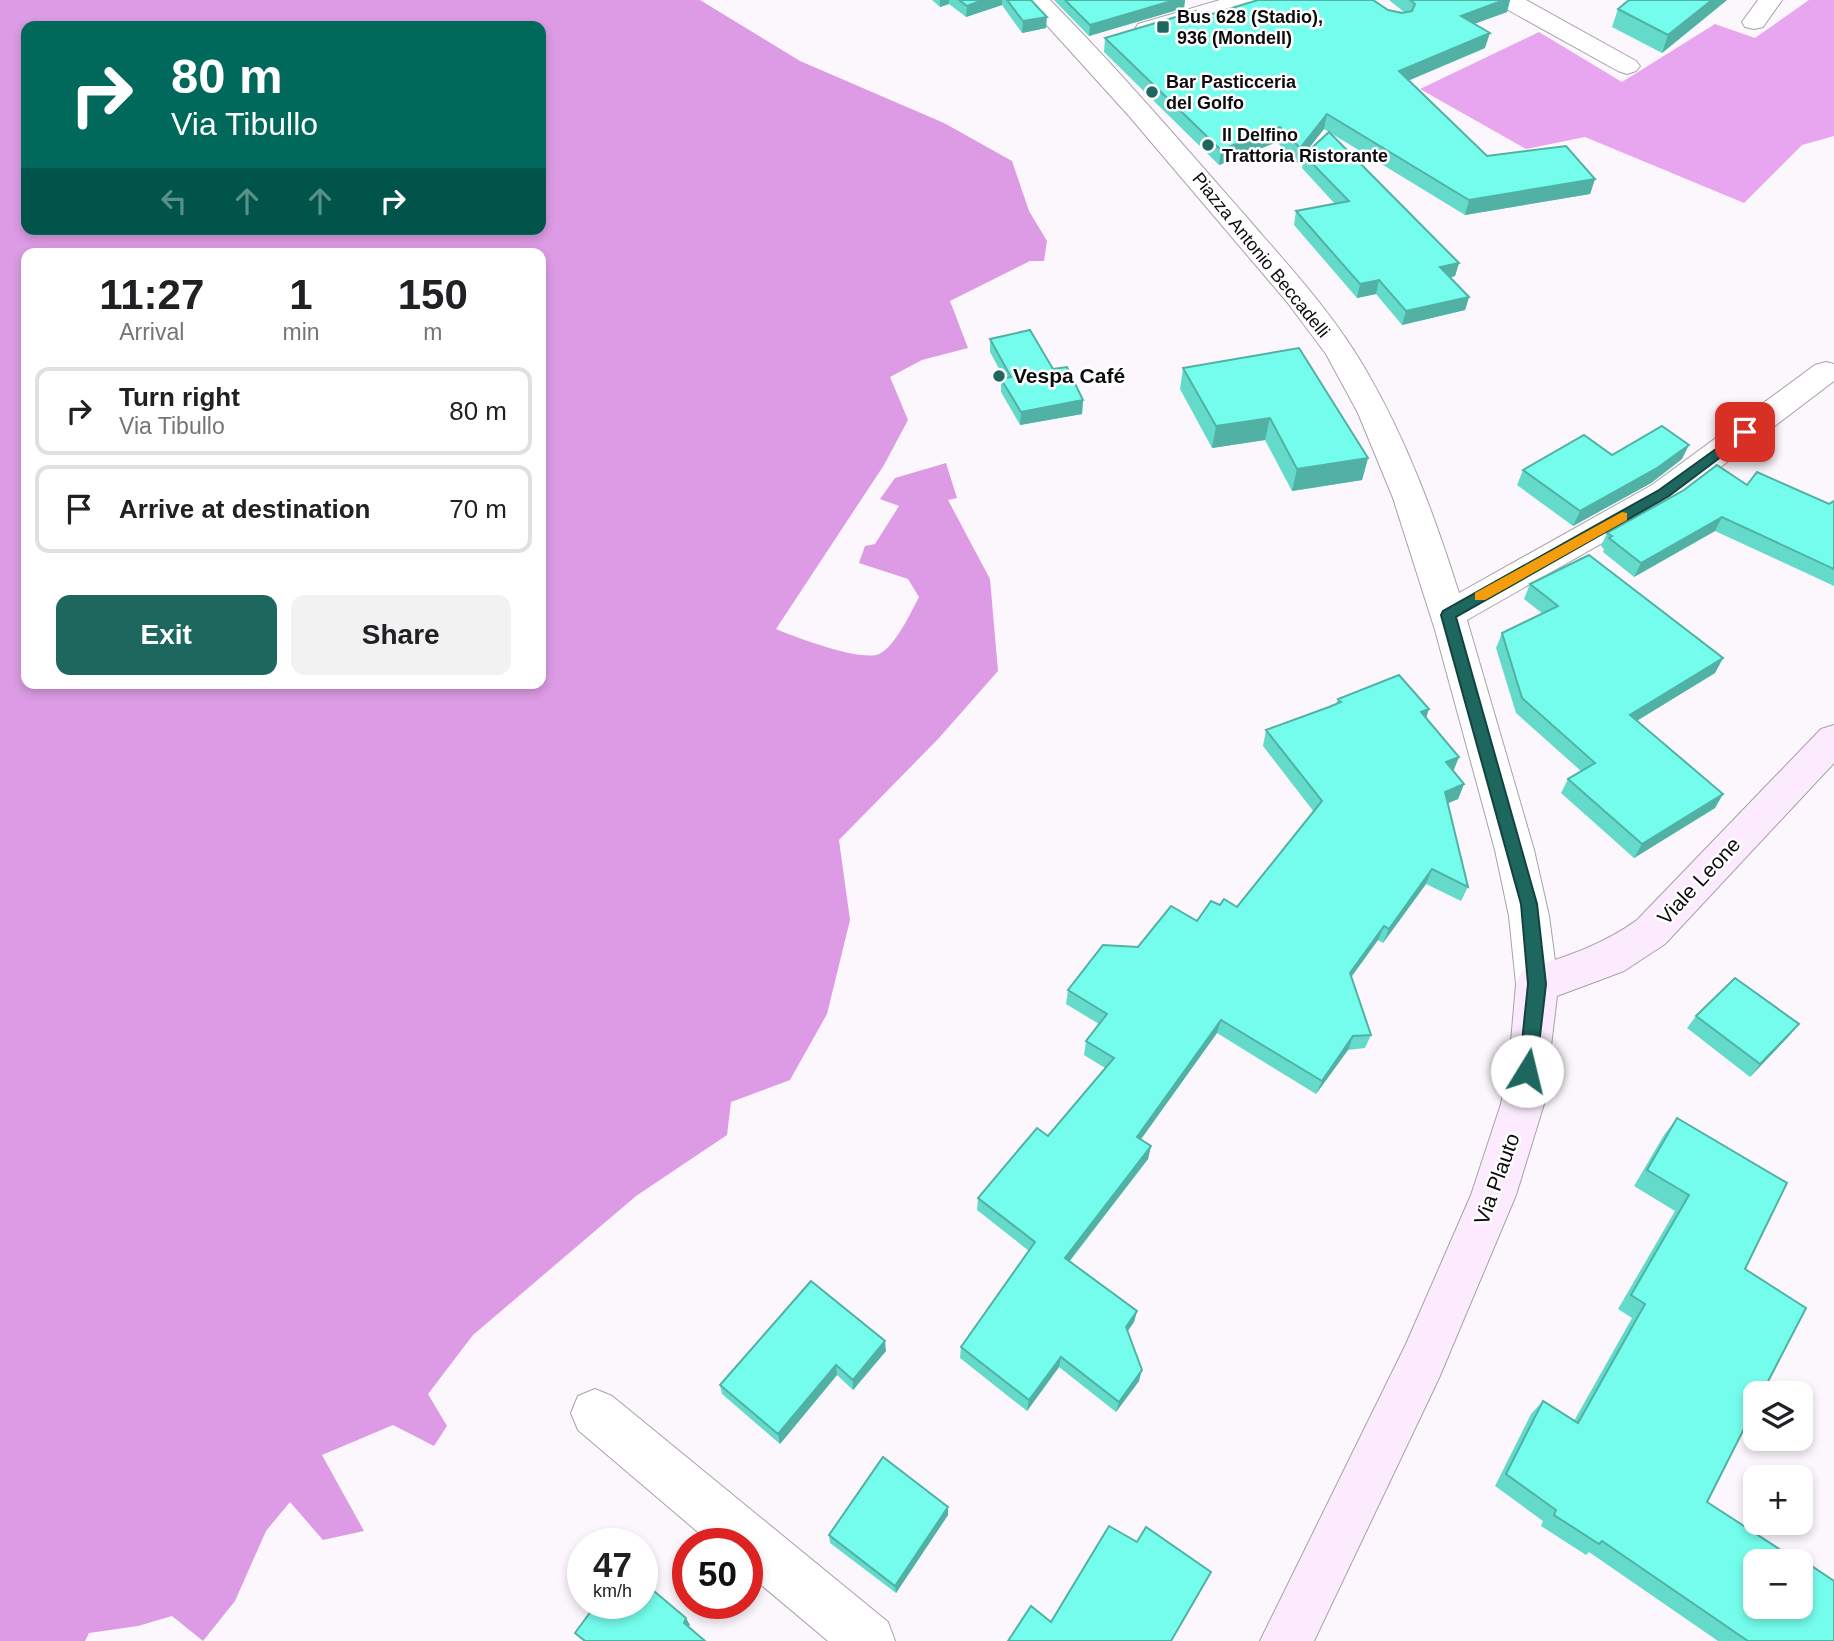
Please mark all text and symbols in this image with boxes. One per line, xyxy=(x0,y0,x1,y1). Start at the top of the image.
place label: Bus 628 (Stadio), 936 (Mondell) xyxy=(1177,7,1323,48)
marker: Bus 628 (Stadio), 936 (Mondell) xyxy=(1155,19,1171,35)
icon: right xyxy=(56,49,147,140)
text: 80 m xyxy=(171,49,283,103)
place label: Bar Pasticceria del Golfo xyxy=(1166,72,1297,113)
marker: Bar Pasticceria del Golfo xyxy=(1144,84,1160,100)
text: Via Tibullo xyxy=(171,106,318,142)
place label: Il Delfino Trattoria Ristorante xyxy=(1222,125,1388,166)
marker: Il Delfino Trattoria Ristorante xyxy=(1200,137,1216,153)
street label: Piazza Antonio Beccadelli xyxy=(1188,169,1334,341)
icon: left xyxy=(155,182,193,220)
icon: ahead xyxy=(228,182,266,220)
icon: ahead xyxy=(301,182,339,220)
icon: right xyxy=(374,182,412,220)
text: 11:27 xyxy=(99,271,204,318)
text: 1 xyxy=(289,271,313,318)
text: 150 xyxy=(398,271,468,318)
text: Arrival xyxy=(119,319,184,345)
text: min xyxy=(282,319,320,345)
text: m xyxy=(423,319,442,345)
place label: Vespa Café xyxy=(1013,364,1125,387)
marker: Vespa Café xyxy=(991,368,1007,384)
text: Turn right xyxy=(119,382,240,412)
icon: right xyxy=(60,392,98,430)
text: 80 m xyxy=(449,396,507,426)
pin xyxy=(1715,402,1775,462)
text: Via Tibullo xyxy=(119,413,225,439)
icon: arrive xyxy=(1726,413,1764,451)
icon: arrive xyxy=(60,490,98,528)
text: Arrive at destination xyxy=(119,494,370,524)
text: 70 m xyxy=(449,494,507,524)
button: Exit xyxy=(56,595,277,675)
button: Share xyxy=(291,595,511,675)
street label: Viale Leone xyxy=(1653,832,1745,929)
position arrow xyxy=(1490,1034,1564,1108)
street label: Via Plauto xyxy=(1469,1130,1524,1228)
map controls xyxy=(1743,1381,1813,1619)
button: layers xyxy=(1743,1381,1813,1451)
button: + xyxy=(1743,1465,1813,1535)
speed limit sign: 50 xyxy=(672,1528,763,1619)
text: 47 xyxy=(593,1545,632,1584)
button: − xyxy=(1743,1549,1813,1619)
text: km/h xyxy=(593,1581,632,1601)

